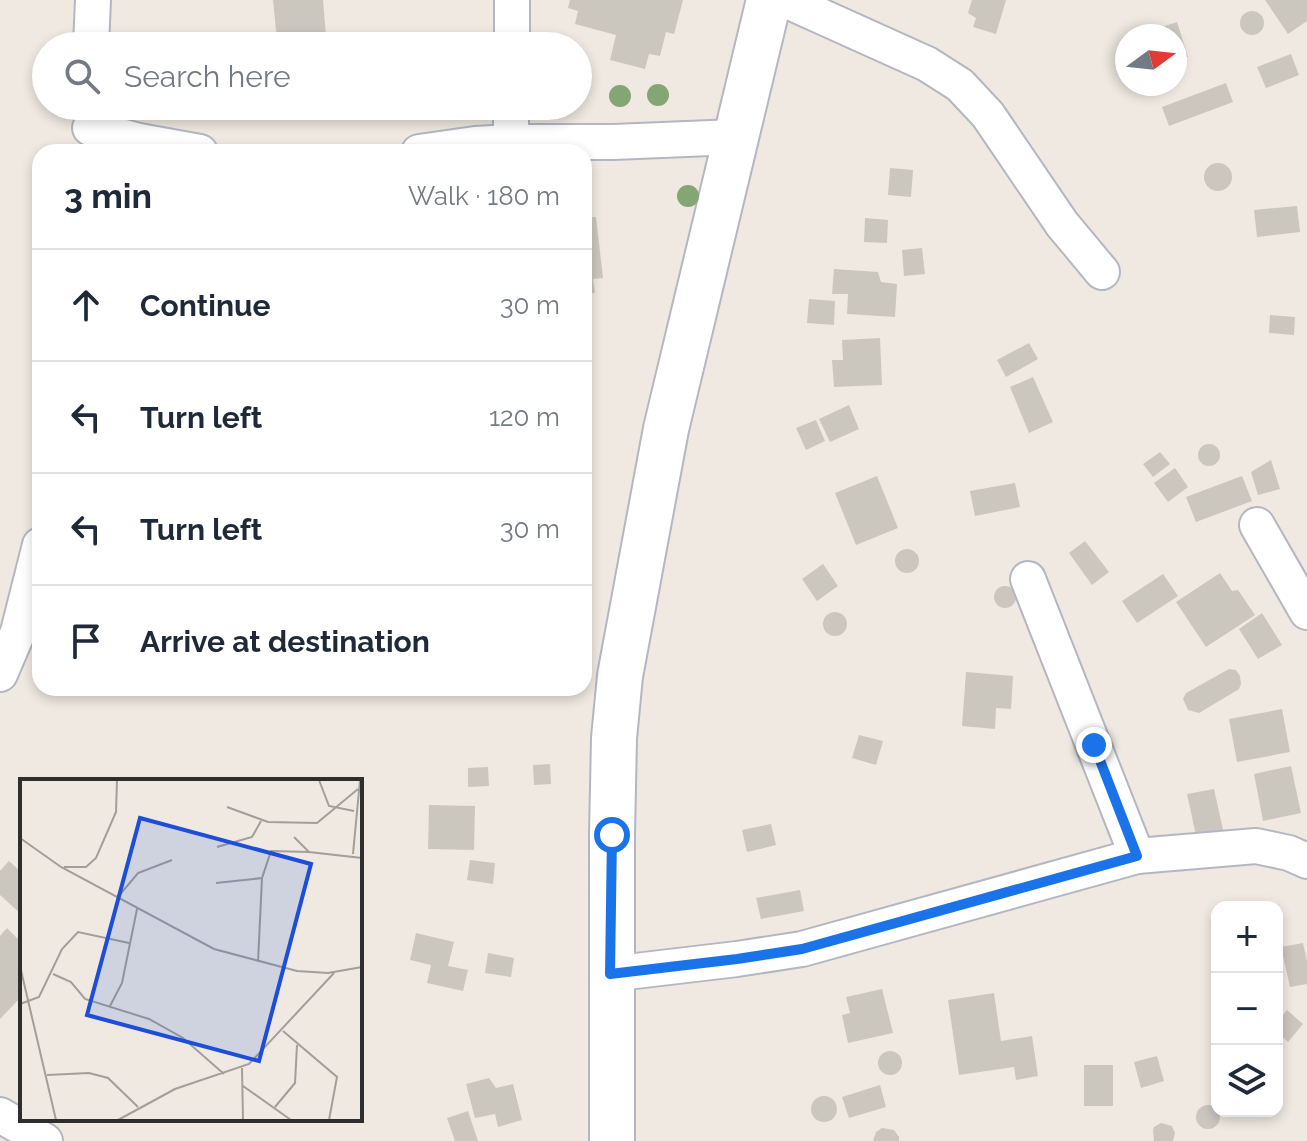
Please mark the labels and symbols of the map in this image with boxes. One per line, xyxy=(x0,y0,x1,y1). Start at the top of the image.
north arrow xyxy=(1115,24,1187,96)
route end xyxy=(1076,727,1112,763)
inset map xyxy=(20,779,362,1121)
route start xyxy=(594,817,630,853)

